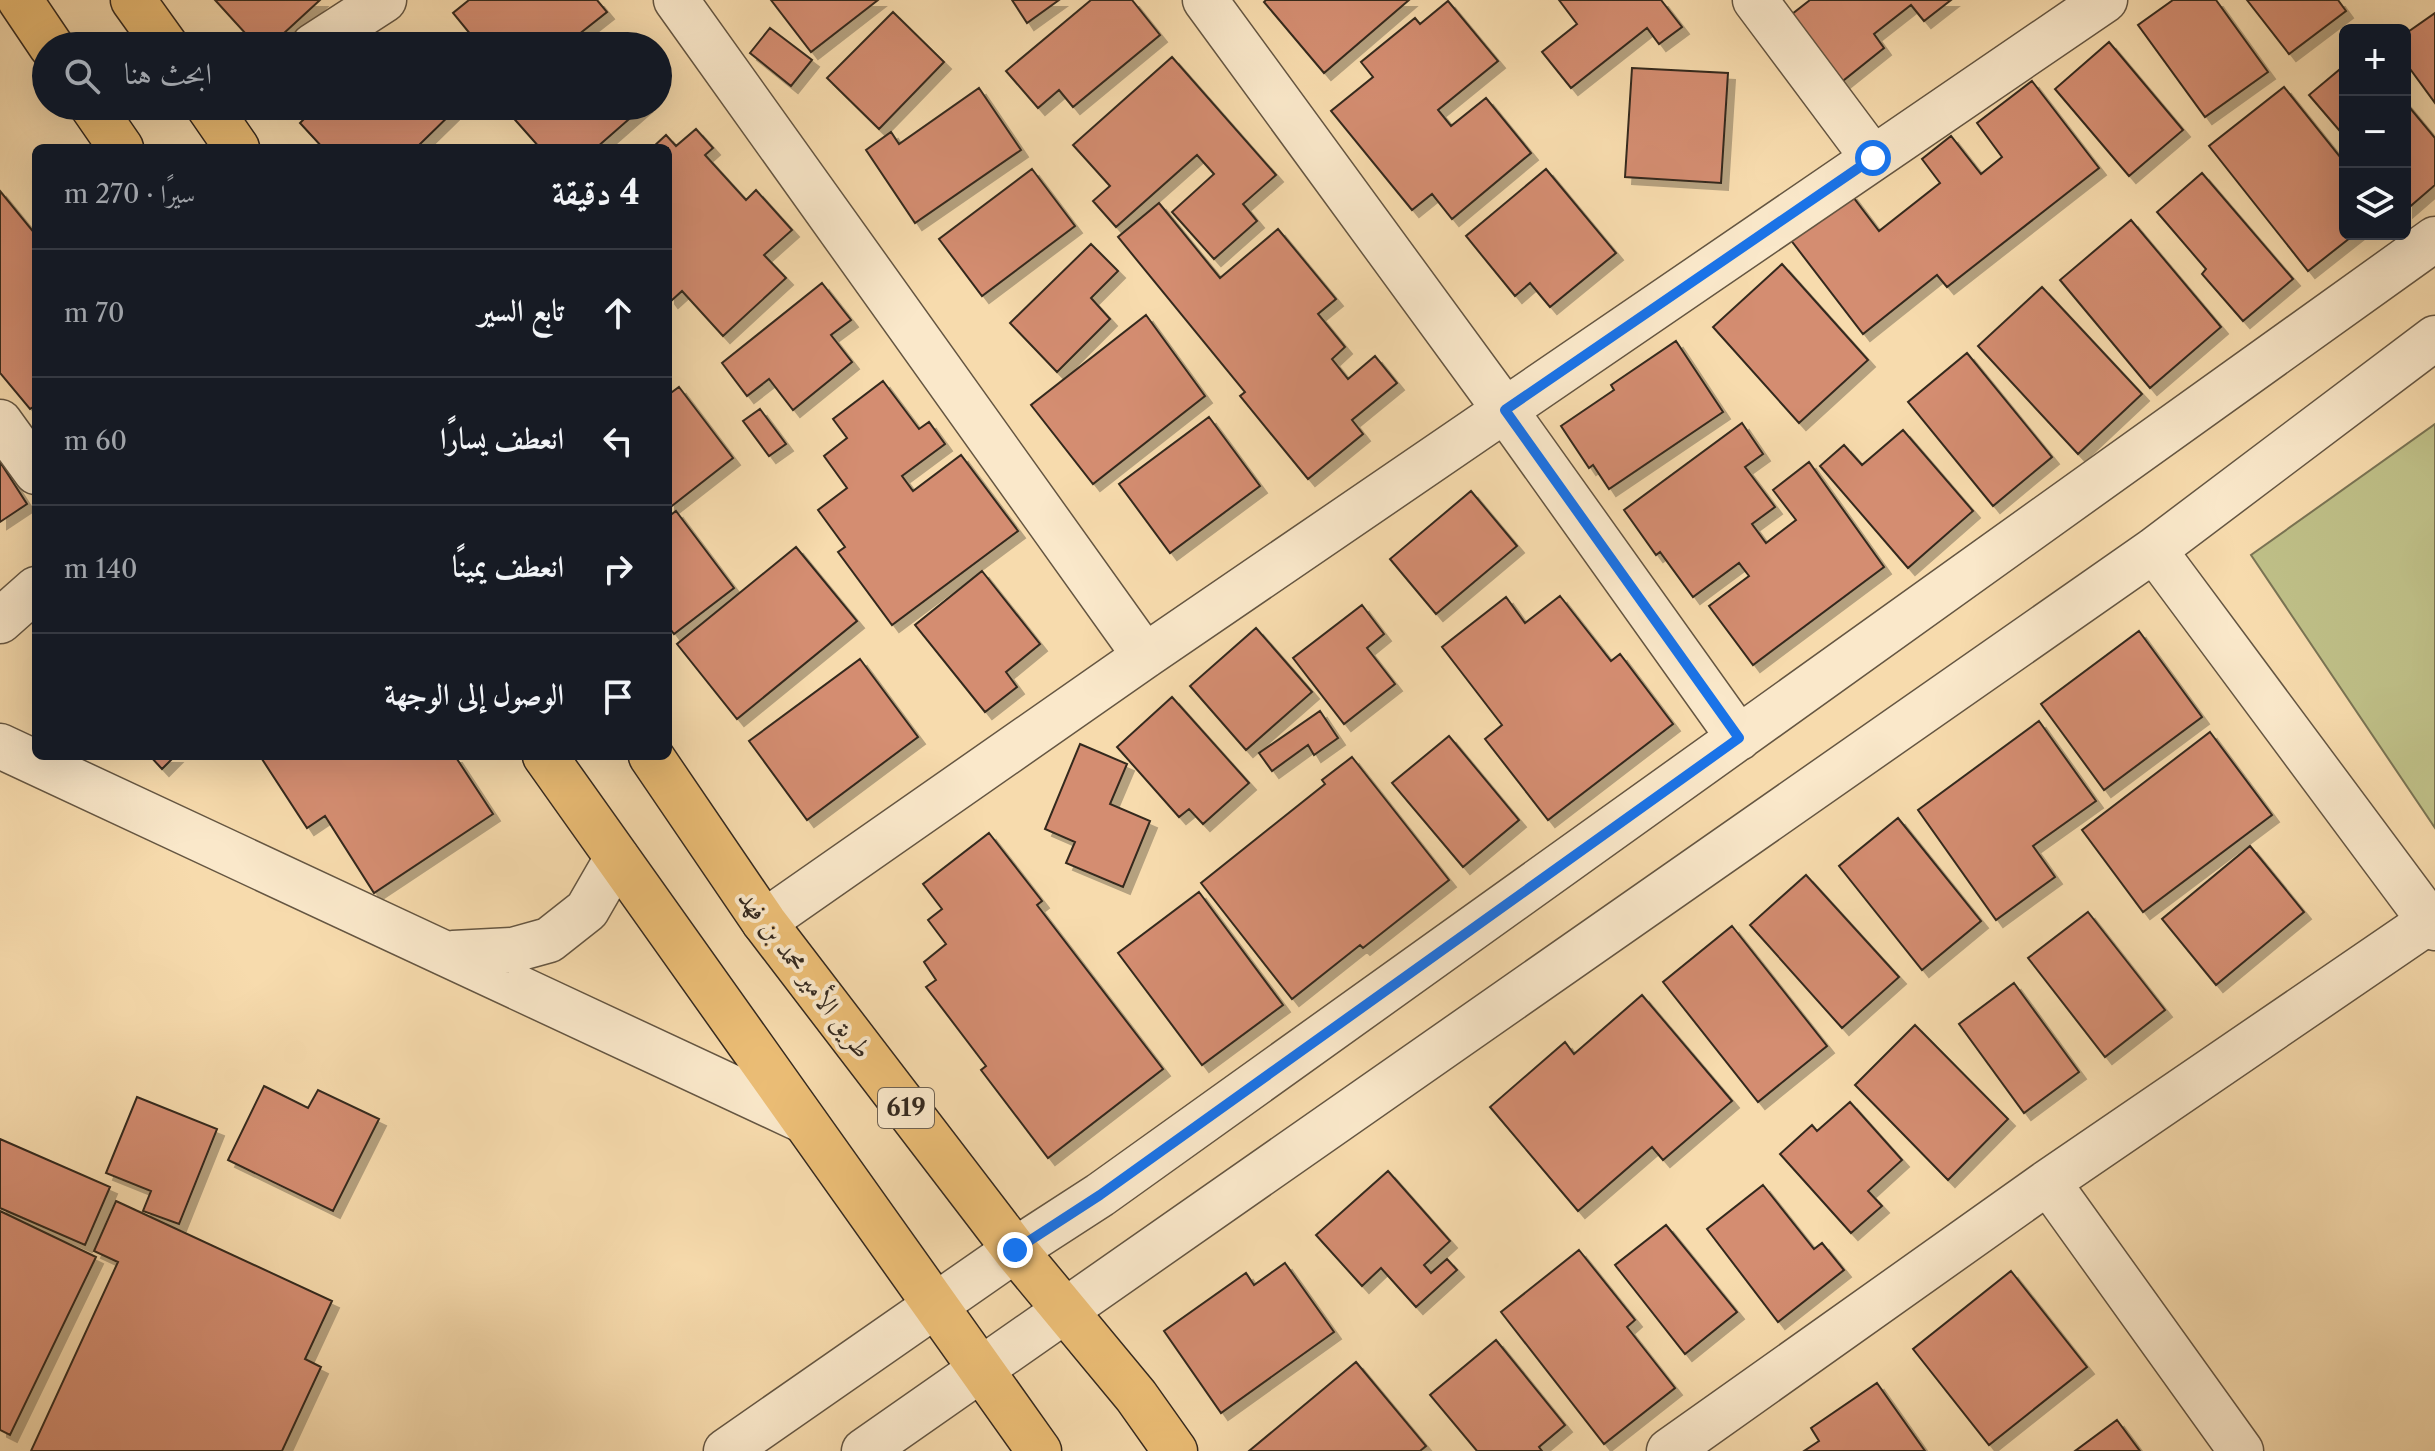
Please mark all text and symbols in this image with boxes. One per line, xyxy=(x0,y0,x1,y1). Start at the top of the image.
map controls xyxy=(2339,24,2411,240)
button: + xyxy=(2339,24,2411,96)
search box xyxy=(32,32,672,120)
icon: search xyxy=(60,54,104,98)
text: ابحث هنا xyxy=(124,55,212,92)
button: − xyxy=(2339,96,2411,168)
route start xyxy=(1855,140,1891,176)
button: layers xyxy=(2339,168,2411,240)
text: 4 دقيقة xyxy=(552,171,640,213)
text: سيرًا · 270 m xyxy=(64,178,195,210)
icon: ahead xyxy=(596,291,640,335)
text: تابع السير xyxy=(478,292,564,329)
text: 70 m xyxy=(64,297,124,329)
icon: left xyxy=(596,419,640,463)
text: انعطف يسارًا xyxy=(440,420,564,457)
text: 60 m xyxy=(64,425,127,457)
icon: right xyxy=(596,547,640,591)
text: انعطف يمينًا xyxy=(452,548,564,585)
text: 140 m xyxy=(64,553,138,585)
icon: arrive xyxy=(596,675,640,719)
text: الوصول إلى الوجهة xyxy=(385,676,564,713)
street label: طريق الأمير محمد بن فهد xyxy=(730,882,880,1065)
road number: 619 xyxy=(878,1088,934,1128)
route end xyxy=(997,1232,1033,1268)

